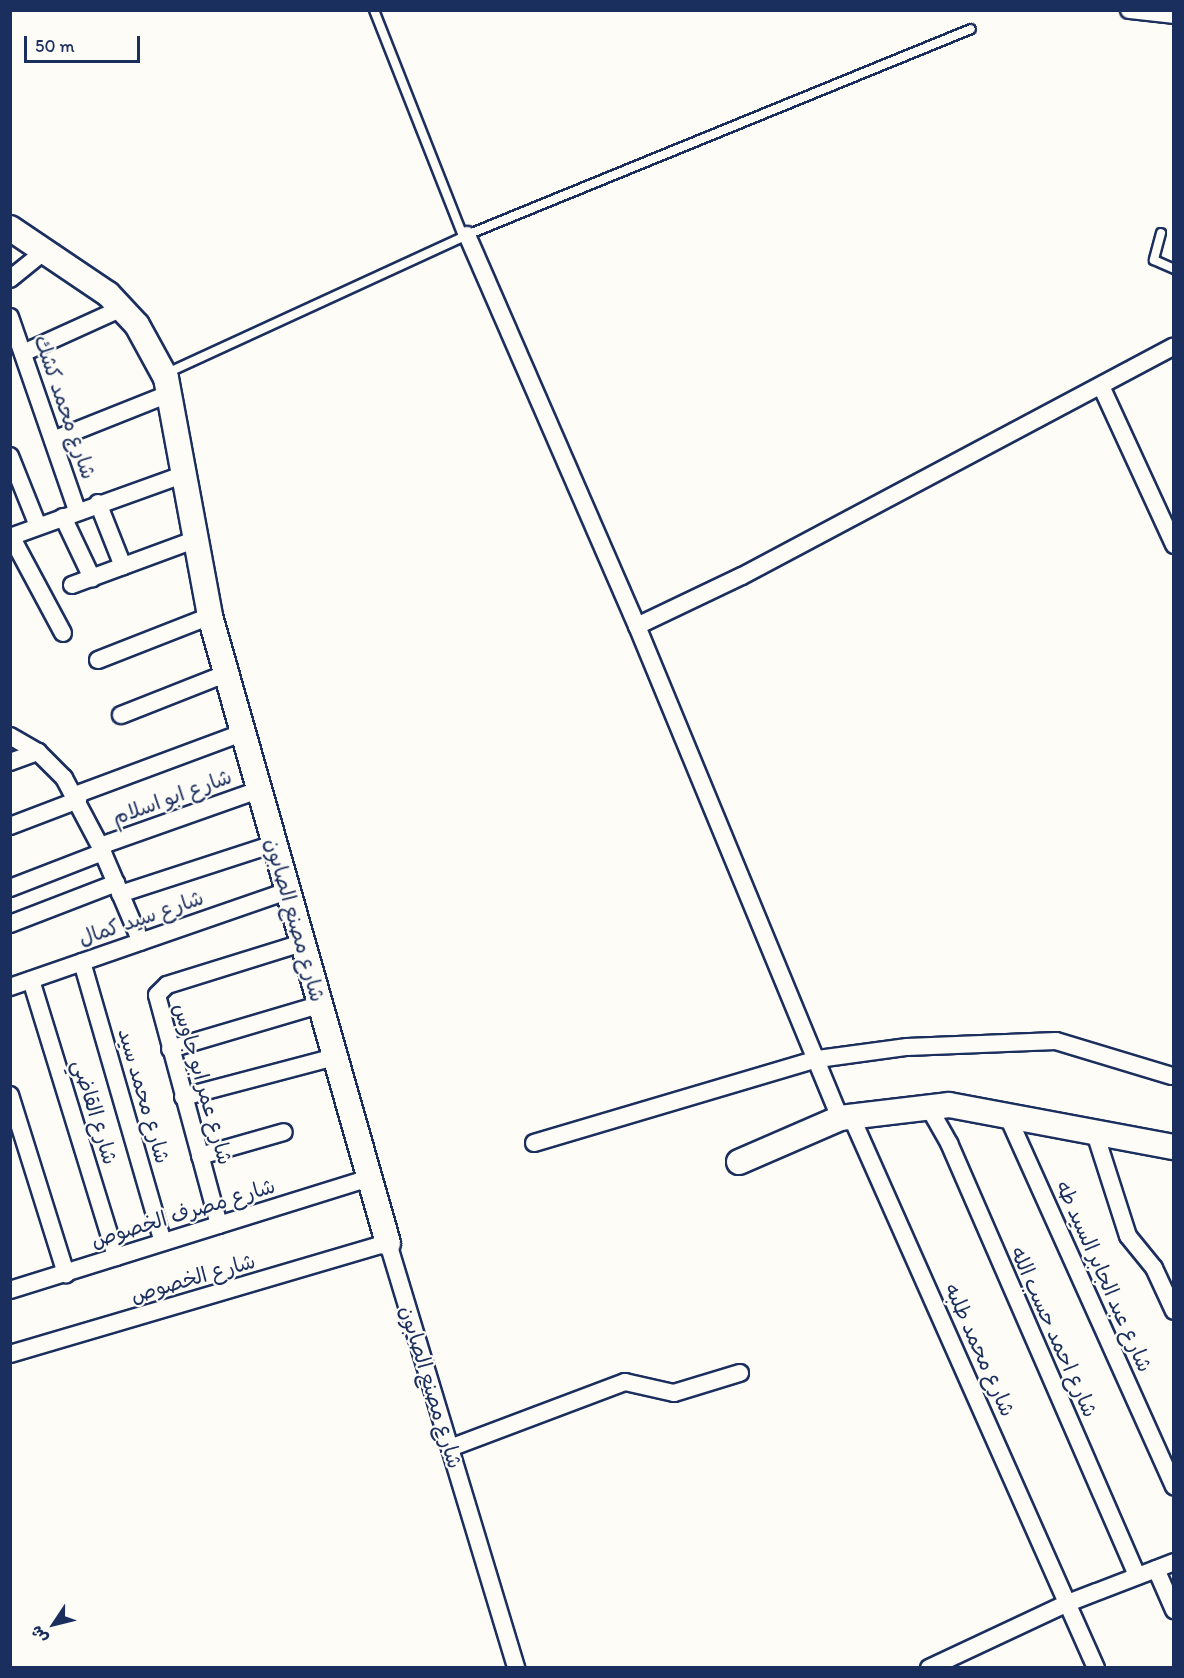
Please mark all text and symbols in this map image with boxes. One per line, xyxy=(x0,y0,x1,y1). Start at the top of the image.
scale bar xyxy=(27,24,142,62)
text: 50 m xyxy=(35,35,75,57)
street label: شارع محمد كشك xyxy=(29,332,101,482)
street label: شارع ابو اسلام xyxy=(109,764,235,830)
street label: شارع مصنع الصابون xyxy=(260,835,330,1005)
street label: شارع سيد كمال xyxy=(75,885,207,951)
street label: شارع عمر ابو جاوس xyxy=(168,1000,238,1168)
street label: شارع محمد سيد xyxy=(113,1025,175,1167)
street label: شارع القاضي xyxy=(67,1056,123,1168)
street label: شارع مصرف الخصوص xyxy=(88,1173,278,1253)
street label: شارع عبد الجابر السيد طه xyxy=(1050,1176,1158,1376)
street label: شارع احمد حسب الله xyxy=(1005,1243,1103,1421)
street label: شارع الخصوص xyxy=(128,1248,258,1308)
street label: شارع محمد طلبه xyxy=(939,1280,1021,1420)
street label: شارع مصنع الصابون xyxy=(394,1302,468,1472)
north arrow xyxy=(24,1594,84,1654)
text: ش xyxy=(26,1622,52,1647)

